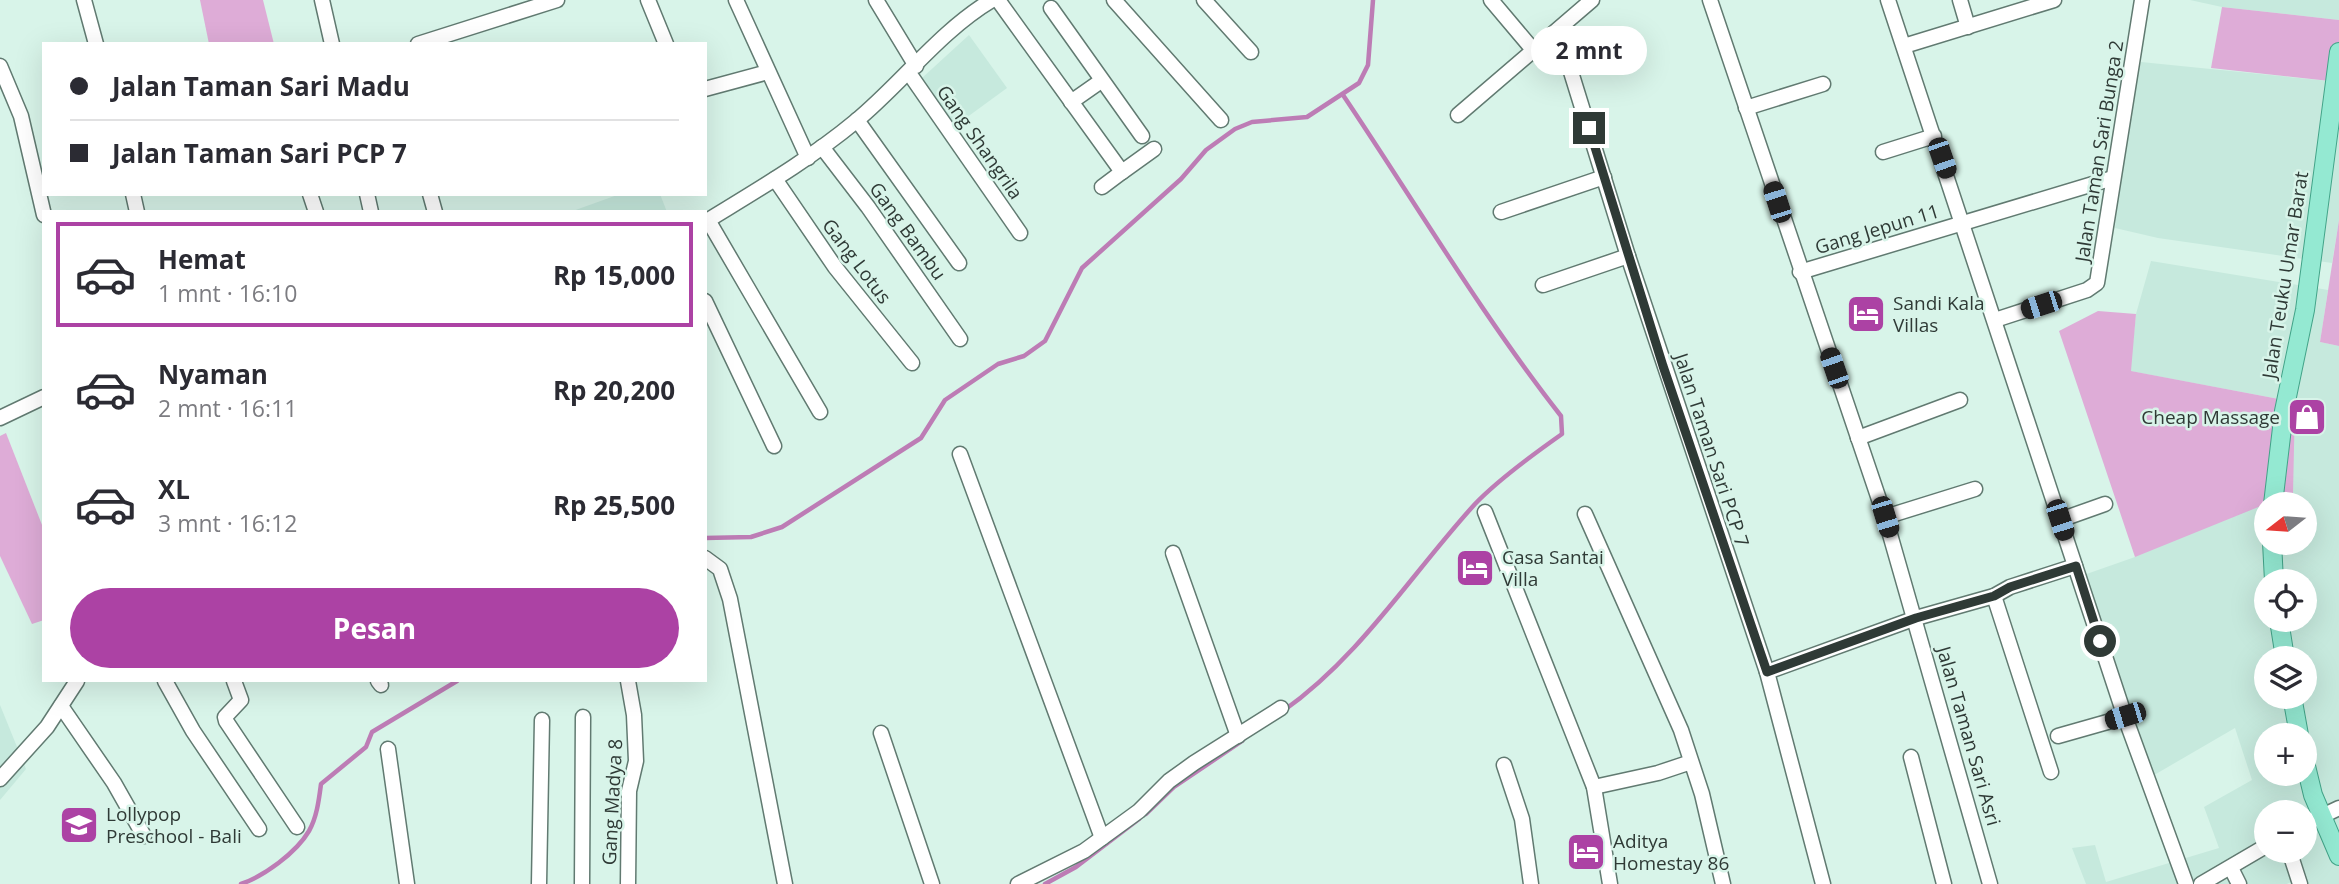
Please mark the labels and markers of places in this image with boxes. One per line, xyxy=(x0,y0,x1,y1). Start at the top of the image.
place label: Sandi Kala Villas xyxy=(1893,290,1985,338)
hotel icon: Sandi Kala Villas xyxy=(1845,293,1887,335)
shop icon: Cheap Massage xyxy=(2286,396,2328,438)
place label: Cheap Massage xyxy=(2141,404,2280,430)
place label: Casa Santai Villa xyxy=(1502,544,1604,592)
hotel icon: Casa Santai Villa xyxy=(1454,547,1496,589)
place label: Lollypop Preschool - Bali xyxy=(106,801,242,849)
school or university icon: Lollypop Preschool - Bali xyxy=(58,804,100,846)
place label: Aditya Homestay 86 xyxy=(1613,828,1729,876)
hotel icon: Aditya Homestay 86 xyxy=(1565,831,1607,873)

